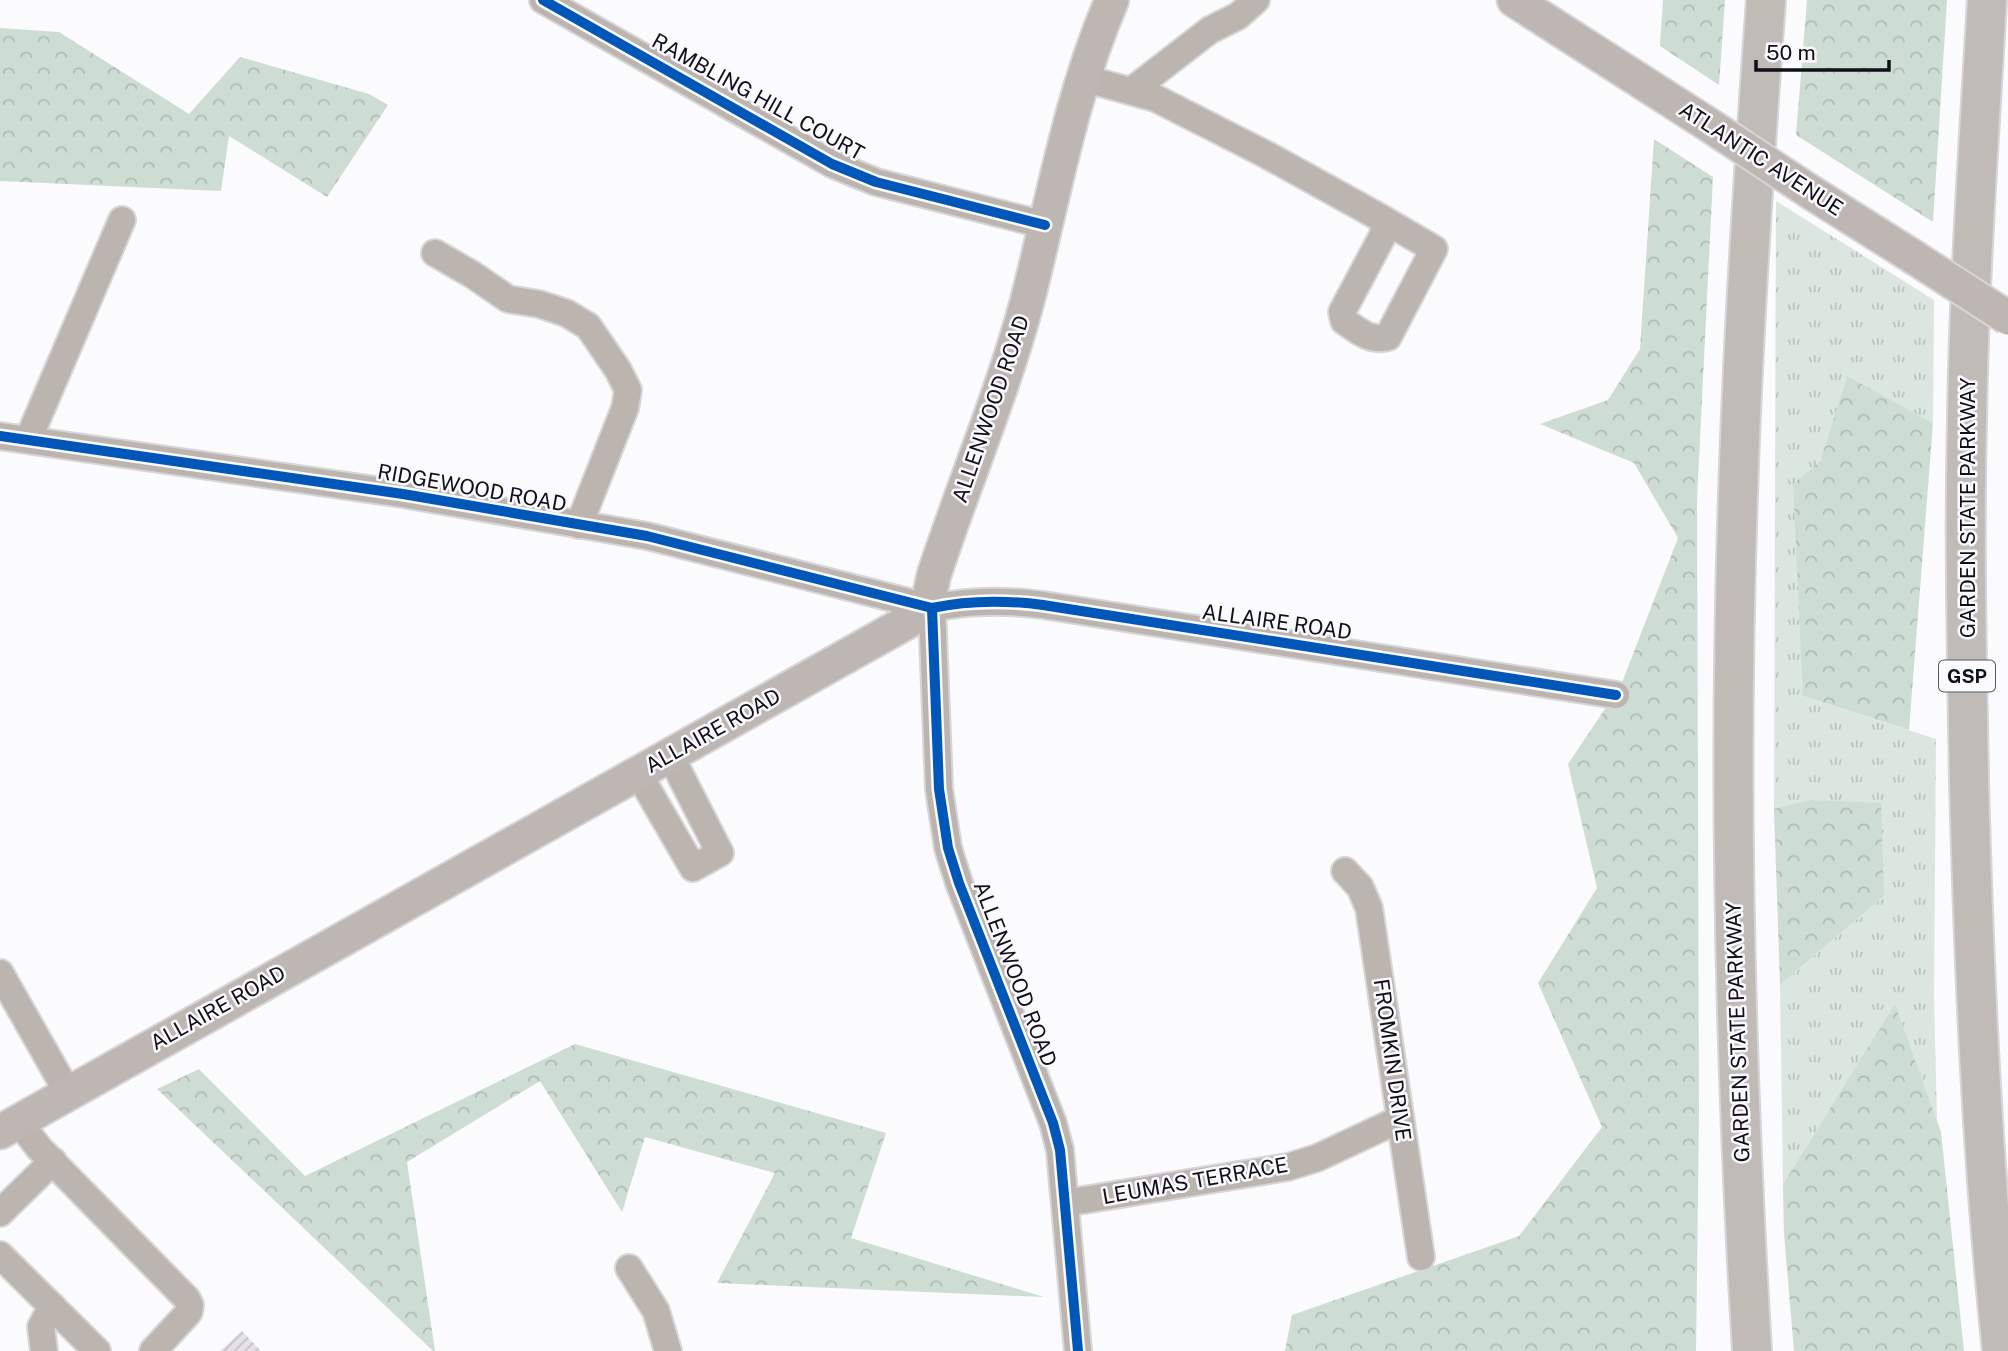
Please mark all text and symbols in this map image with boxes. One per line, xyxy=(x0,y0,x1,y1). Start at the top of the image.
street label: RAMBLING HILL COURT xyxy=(648,28,869,165)
scale bar xyxy=(1756,28,1889,72)
text: 50 m xyxy=(1766,40,1816,65)
street label: ATLANTIC AVENUE xyxy=(1675,96,1848,221)
street label: ALLENWOOD ROAD xyxy=(947,312,1034,506)
street label: GARDEN STATE PARKWAY xyxy=(1955,377,1980,638)
street label: RIDGEWOOD ROAD xyxy=(376,459,569,516)
street label: ALLAIRE ROAD xyxy=(1201,599,1353,644)
road number: GSP xyxy=(1939,660,1995,692)
street label: ALLAIRE ROAD xyxy=(641,683,785,778)
street label: ALLENWOOD ROAD xyxy=(969,878,1062,1070)
street label: GARDEN STATE PARKWAY xyxy=(1720,901,1755,1163)
street label: ALLAIRE ROAD xyxy=(146,960,290,1055)
street label: FROMKIN DRIVE xyxy=(1369,977,1416,1143)
street label: LEUMAS TERRACE xyxy=(1100,1152,1290,1209)

